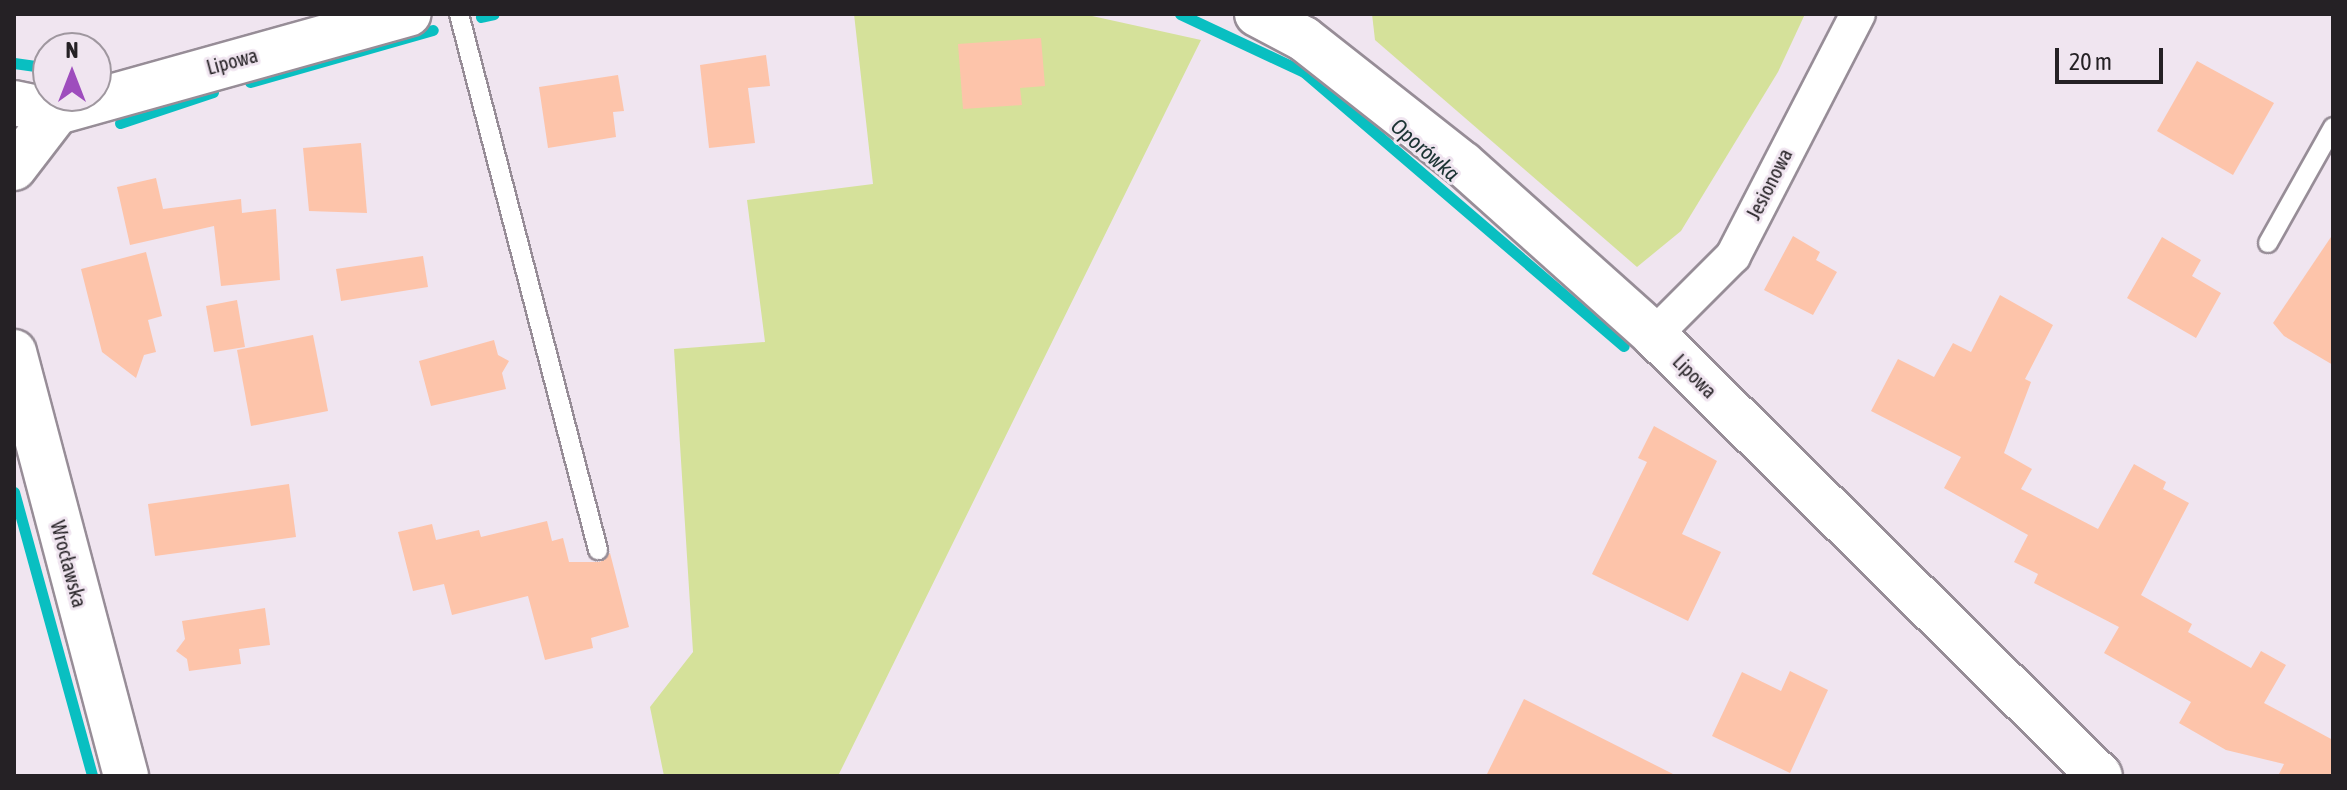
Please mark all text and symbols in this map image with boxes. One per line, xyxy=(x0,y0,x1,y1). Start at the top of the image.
north arrow xyxy=(32,32,112,112)
scale bar xyxy=(2059,32,2167,82)
text: N xyxy=(66,37,78,63)
street label: Lipowa xyxy=(204,43,260,79)
text: 20 m xyxy=(2069,48,2112,75)
water label: Oporówka xyxy=(1385,113,1465,187)
street label: Jesionowa xyxy=(1741,144,1797,224)
street label: Lipowa xyxy=(1668,349,1722,403)
street label: Wrocławska xyxy=(46,518,92,610)

